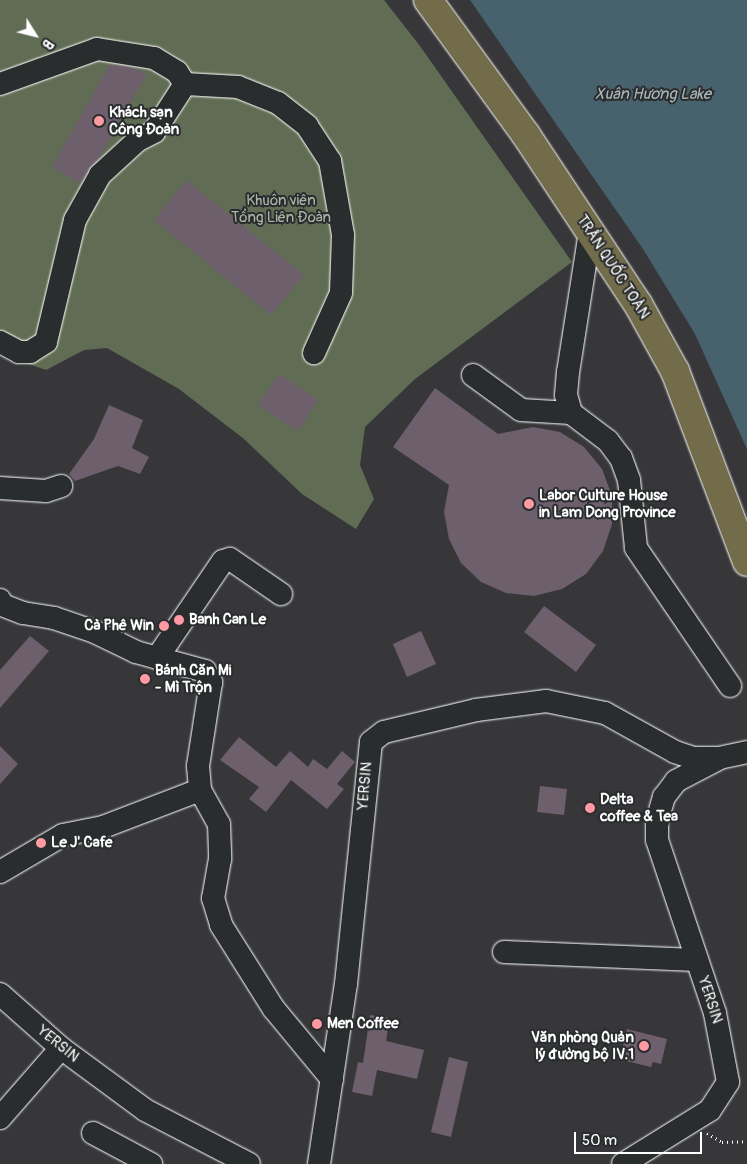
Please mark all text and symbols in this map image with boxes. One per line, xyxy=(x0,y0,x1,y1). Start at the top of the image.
north arrow xyxy=(10,10,60,60)
text: B xyxy=(38,36,57,52)
water label: Xuân Hương Lake xyxy=(595,84,711,104)
place label: Khách sạn Công Đoàn xyxy=(109,103,179,138)
marker: Khách sạn Công Đoàn xyxy=(93,115,105,127)
park label: Khuôn viên Tổng Liên Đoàn xyxy=(231,191,331,226)
street label: TRẦN QUỐC TOẢN xyxy=(573,212,653,322)
place label: Labor Culture House in Lam Dong Province xyxy=(539,486,676,521)
marker: Labor Culture House in Lam Dong Province xyxy=(523,498,535,510)
place label: Banh Can Le xyxy=(189,611,266,629)
marker: Banh Can Le xyxy=(173,614,185,626)
place label: Cà Phê Win xyxy=(84,617,154,635)
marker: Cà Phê Win xyxy=(158,620,170,632)
place label: Bánh Căn Mi - Mì Trộn xyxy=(155,661,231,696)
marker: Bánh Căn Mi - Mì Trộn xyxy=(139,673,151,685)
street label: YERSIN xyxy=(354,761,376,811)
place label: Delta coffee & Tea xyxy=(600,790,678,825)
marker: Delta coffee & Tea xyxy=(584,802,596,814)
place label: Le J' Cafe xyxy=(51,834,112,852)
marker: Le J' Cafe xyxy=(35,837,47,849)
street label: YERSIN xyxy=(694,974,726,1026)
place label: Men Coffee xyxy=(327,1015,399,1033)
marker: Men Coffee xyxy=(311,1018,323,1030)
street label: YERSIN xyxy=(34,1022,82,1066)
place label: Văn phòng Quản lý đường bộ IV.1 xyxy=(531,1028,634,1063)
marker: Văn phòng Quản lý đường bộ IV.1 xyxy=(638,1040,650,1052)
scale bar xyxy=(577,1122,704,1154)
text: 50 m xyxy=(582,1131,617,1150)

